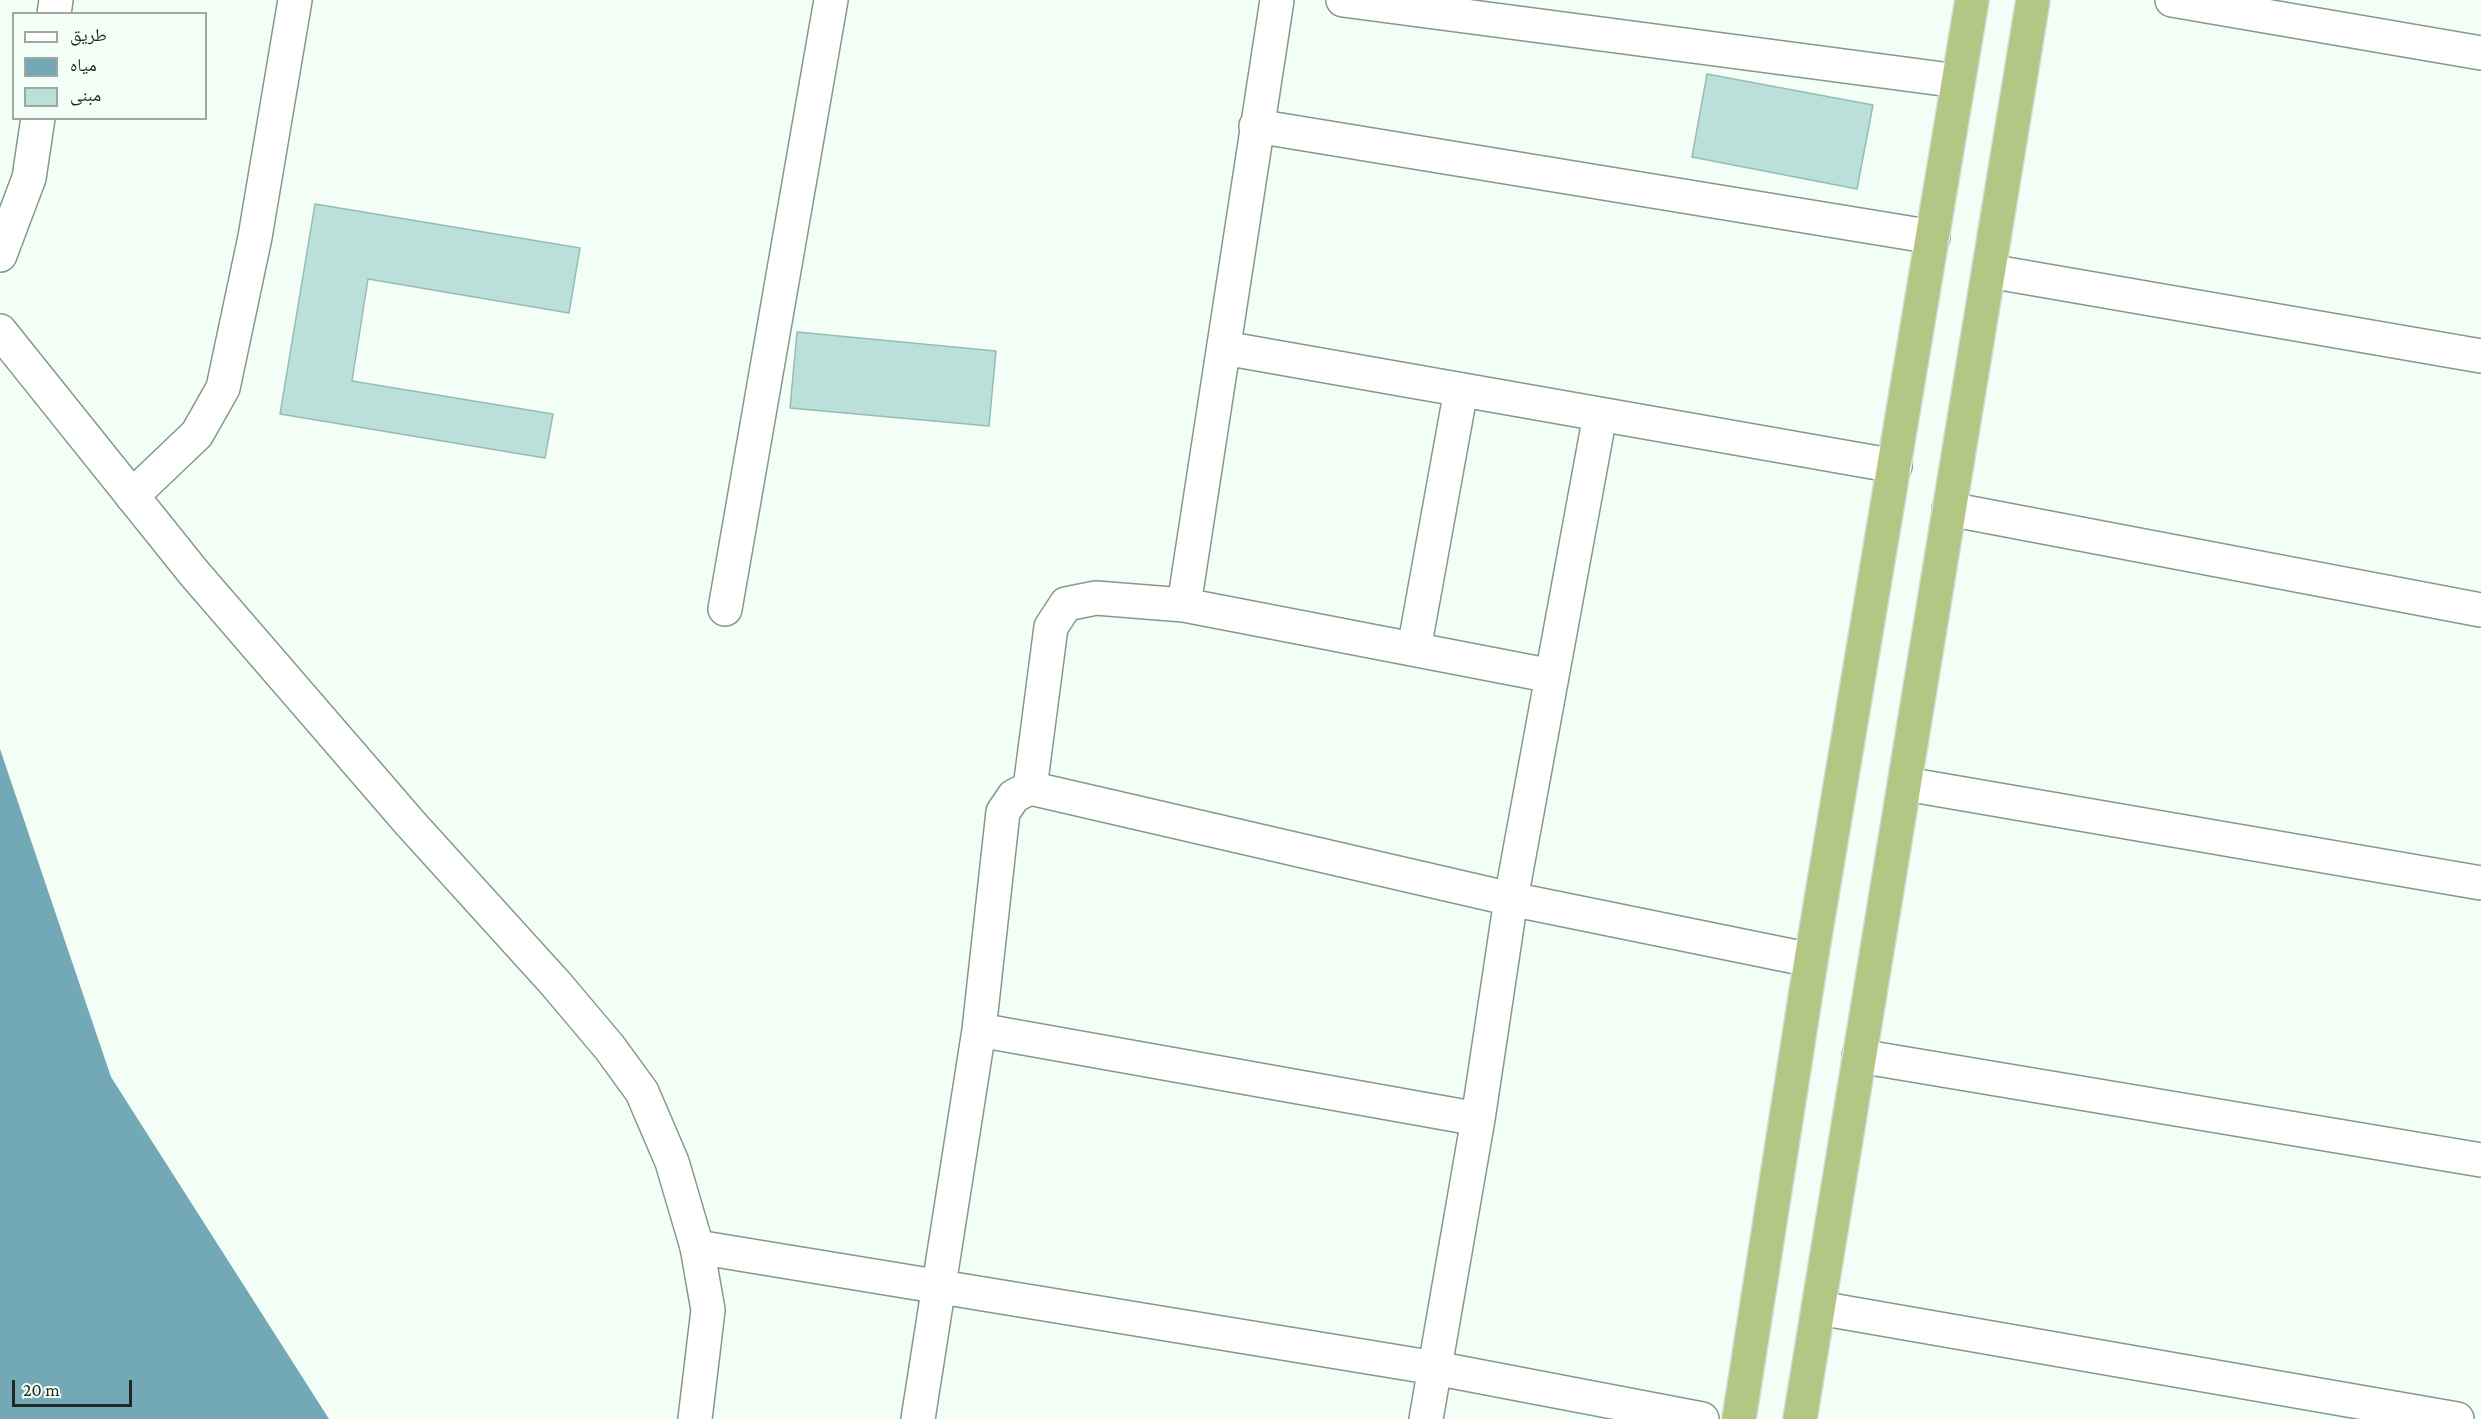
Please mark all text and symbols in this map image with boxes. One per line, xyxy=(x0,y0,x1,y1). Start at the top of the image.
legend xyxy=(12,12,207,120)
text: طريق xyxy=(70,25,107,45)
text: مياه xyxy=(70,55,97,75)
text: مبنى xyxy=(70,85,101,105)
scale bar xyxy=(15,1368,135,1406)
text: 20 m xyxy=(23,1380,60,1400)

